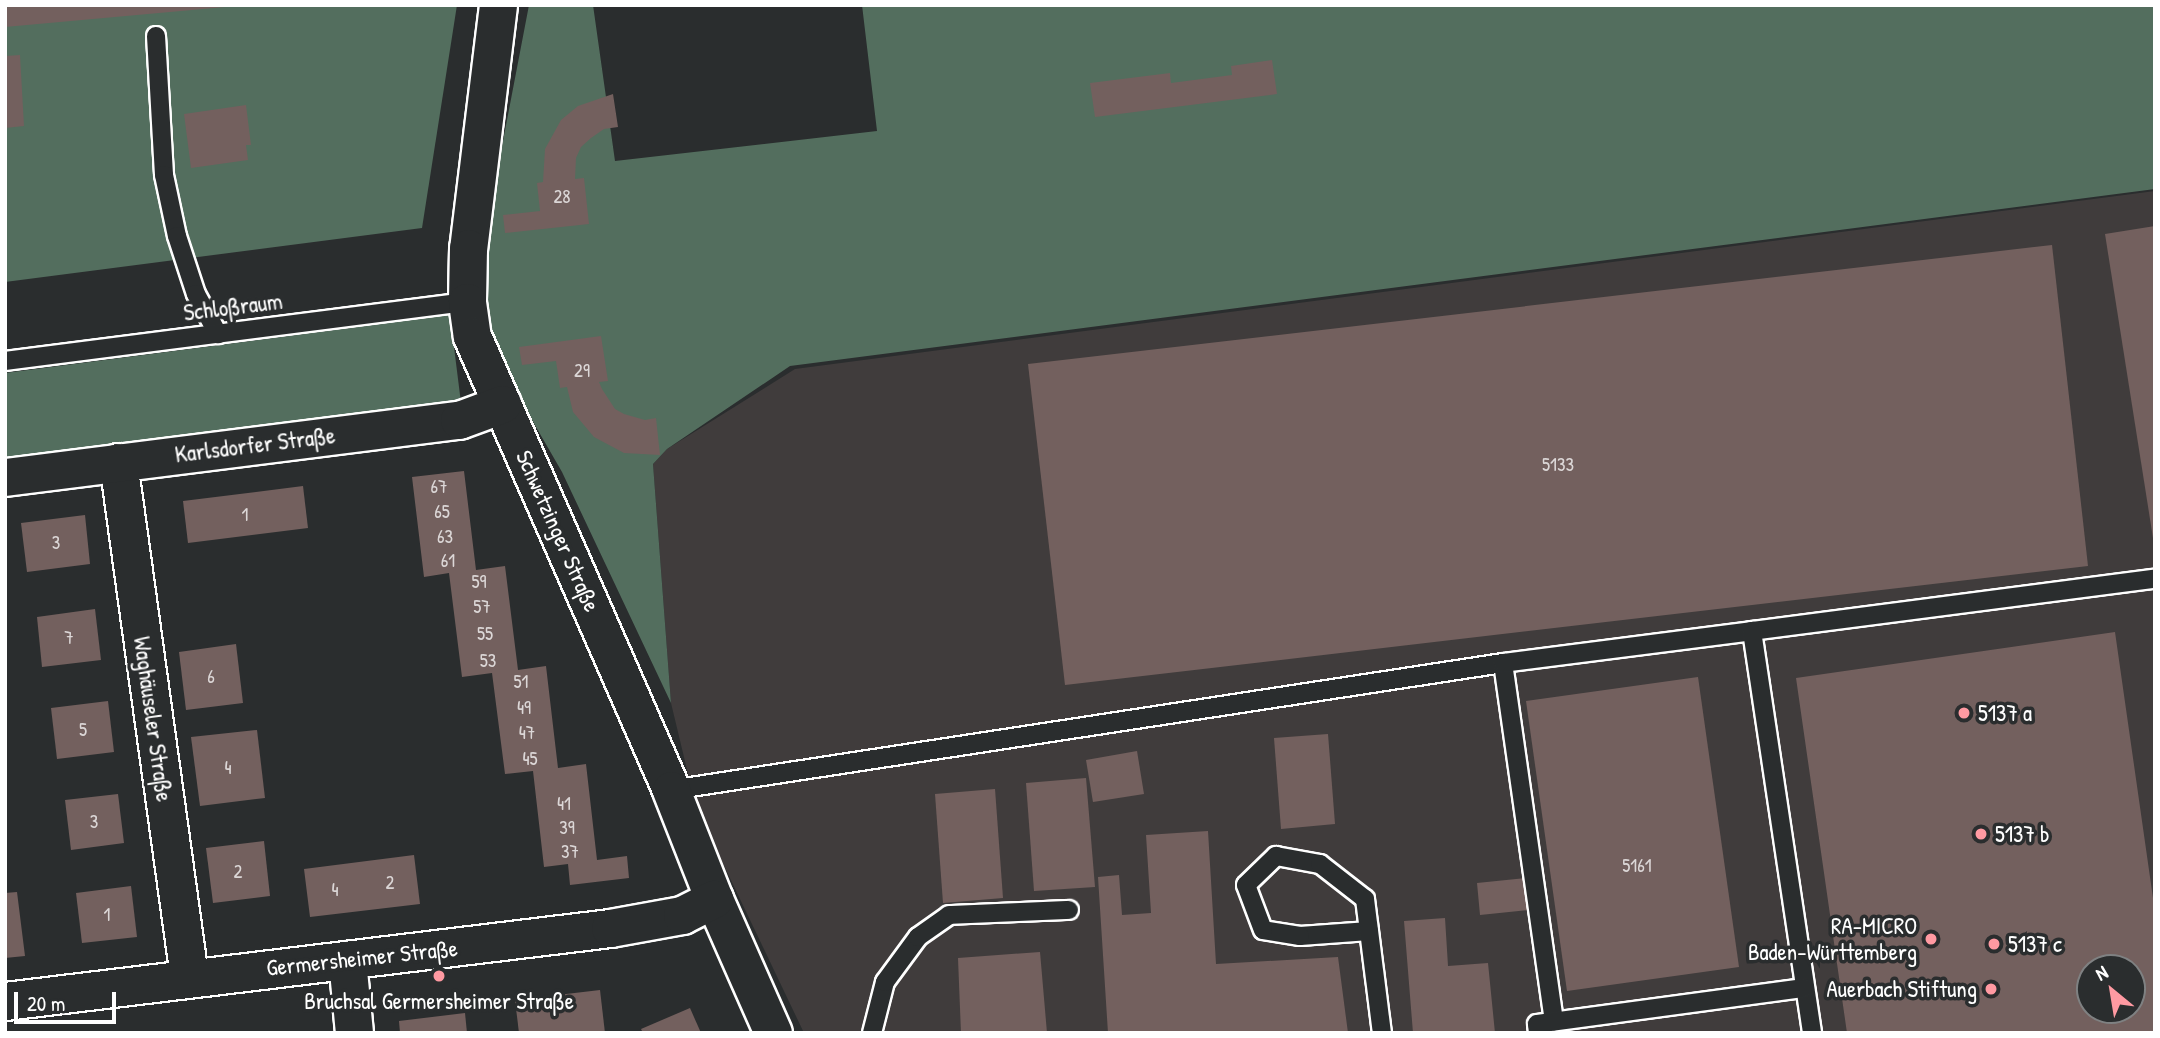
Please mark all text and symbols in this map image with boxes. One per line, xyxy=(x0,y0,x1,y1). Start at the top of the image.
house number: 28 xyxy=(553,186,571,208)
street label: Schloßraum xyxy=(182,287,284,327)
house number: 29 xyxy=(574,360,590,382)
street label: Karlsdorfer Straße xyxy=(173,421,337,469)
street label: Schwetzinger Straße xyxy=(510,446,606,616)
house number: 5133 xyxy=(1542,454,1574,476)
house number: 67 xyxy=(431,476,447,498)
house number: 65 xyxy=(434,501,450,523)
house number: 1 xyxy=(242,504,248,526)
house number: 63 xyxy=(437,526,453,548)
house number: 3 xyxy=(52,532,60,554)
house number: 61 xyxy=(441,550,455,572)
house number: 59 xyxy=(471,571,487,593)
house number: 57 xyxy=(473,596,491,618)
house number: 55 xyxy=(477,623,493,645)
house number: 7 xyxy=(64,627,74,649)
street label: Waghäuseler Straße xyxy=(128,635,178,803)
house number: 53 xyxy=(480,650,496,672)
house number: 6 xyxy=(207,666,215,688)
house number: 51 xyxy=(514,671,528,693)
house number: 49 xyxy=(517,697,531,719)
place label: 5137 a xyxy=(1978,699,2032,727)
marker: 5137 a xyxy=(1956,705,1972,721)
house number: 5 xyxy=(79,719,87,741)
house number: 47 xyxy=(519,722,535,744)
house number: 45 xyxy=(522,748,538,770)
house number: 4 xyxy=(224,757,232,779)
house number: 41 xyxy=(557,793,571,815)
house number: 3 xyxy=(90,811,98,833)
house number: 39 xyxy=(559,817,575,839)
place label: 5137 b xyxy=(1995,820,2050,848)
marker: 5137 b xyxy=(1973,826,1989,842)
house number: 37 xyxy=(561,841,579,863)
house number: 5161 xyxy=(1622,855,1652,877)
house number: 2 xyxy=(234,861,242,883)
house number: 2 xyxy=(386,872,394,894)
house number: 4 xyxy=(331,879,339,901)
house number: 1 xyxy=(104,904,110,926)
place label: RA-MICRO Baden-Württemberg xyxy=(1748,912,1917,966)
place label: 5137 c xyxy=(2008,930,2062,958)
marker: RA-MICRO Baden-Württemberg xyxy=(1923,931,1939,947)
street label: Germersheimer Straße xyxy=(265,934,459,982)
marker: 5137 c xyxy=(1986,936,2002,952)
north arrow xyxy=(2076,954,2146,1024)
text: N xyxy=(2091,959,2112,986)
marker: Bruchsal Germersheimer Straße xyxy=(431,968,447,984)
place label: Auerbach Stiftung xyxy=(1827,975,1977,1003)
scale bar xyxy=(18,978,119,1022)
marker: Auerbach Stiftung xyxy=(1983,981,1999,997)
place label: Bruchsal Germersheimer Straße xyxy=(304,987,574,1015)
text: 20 m xyxy=(27,989,65,1018)

